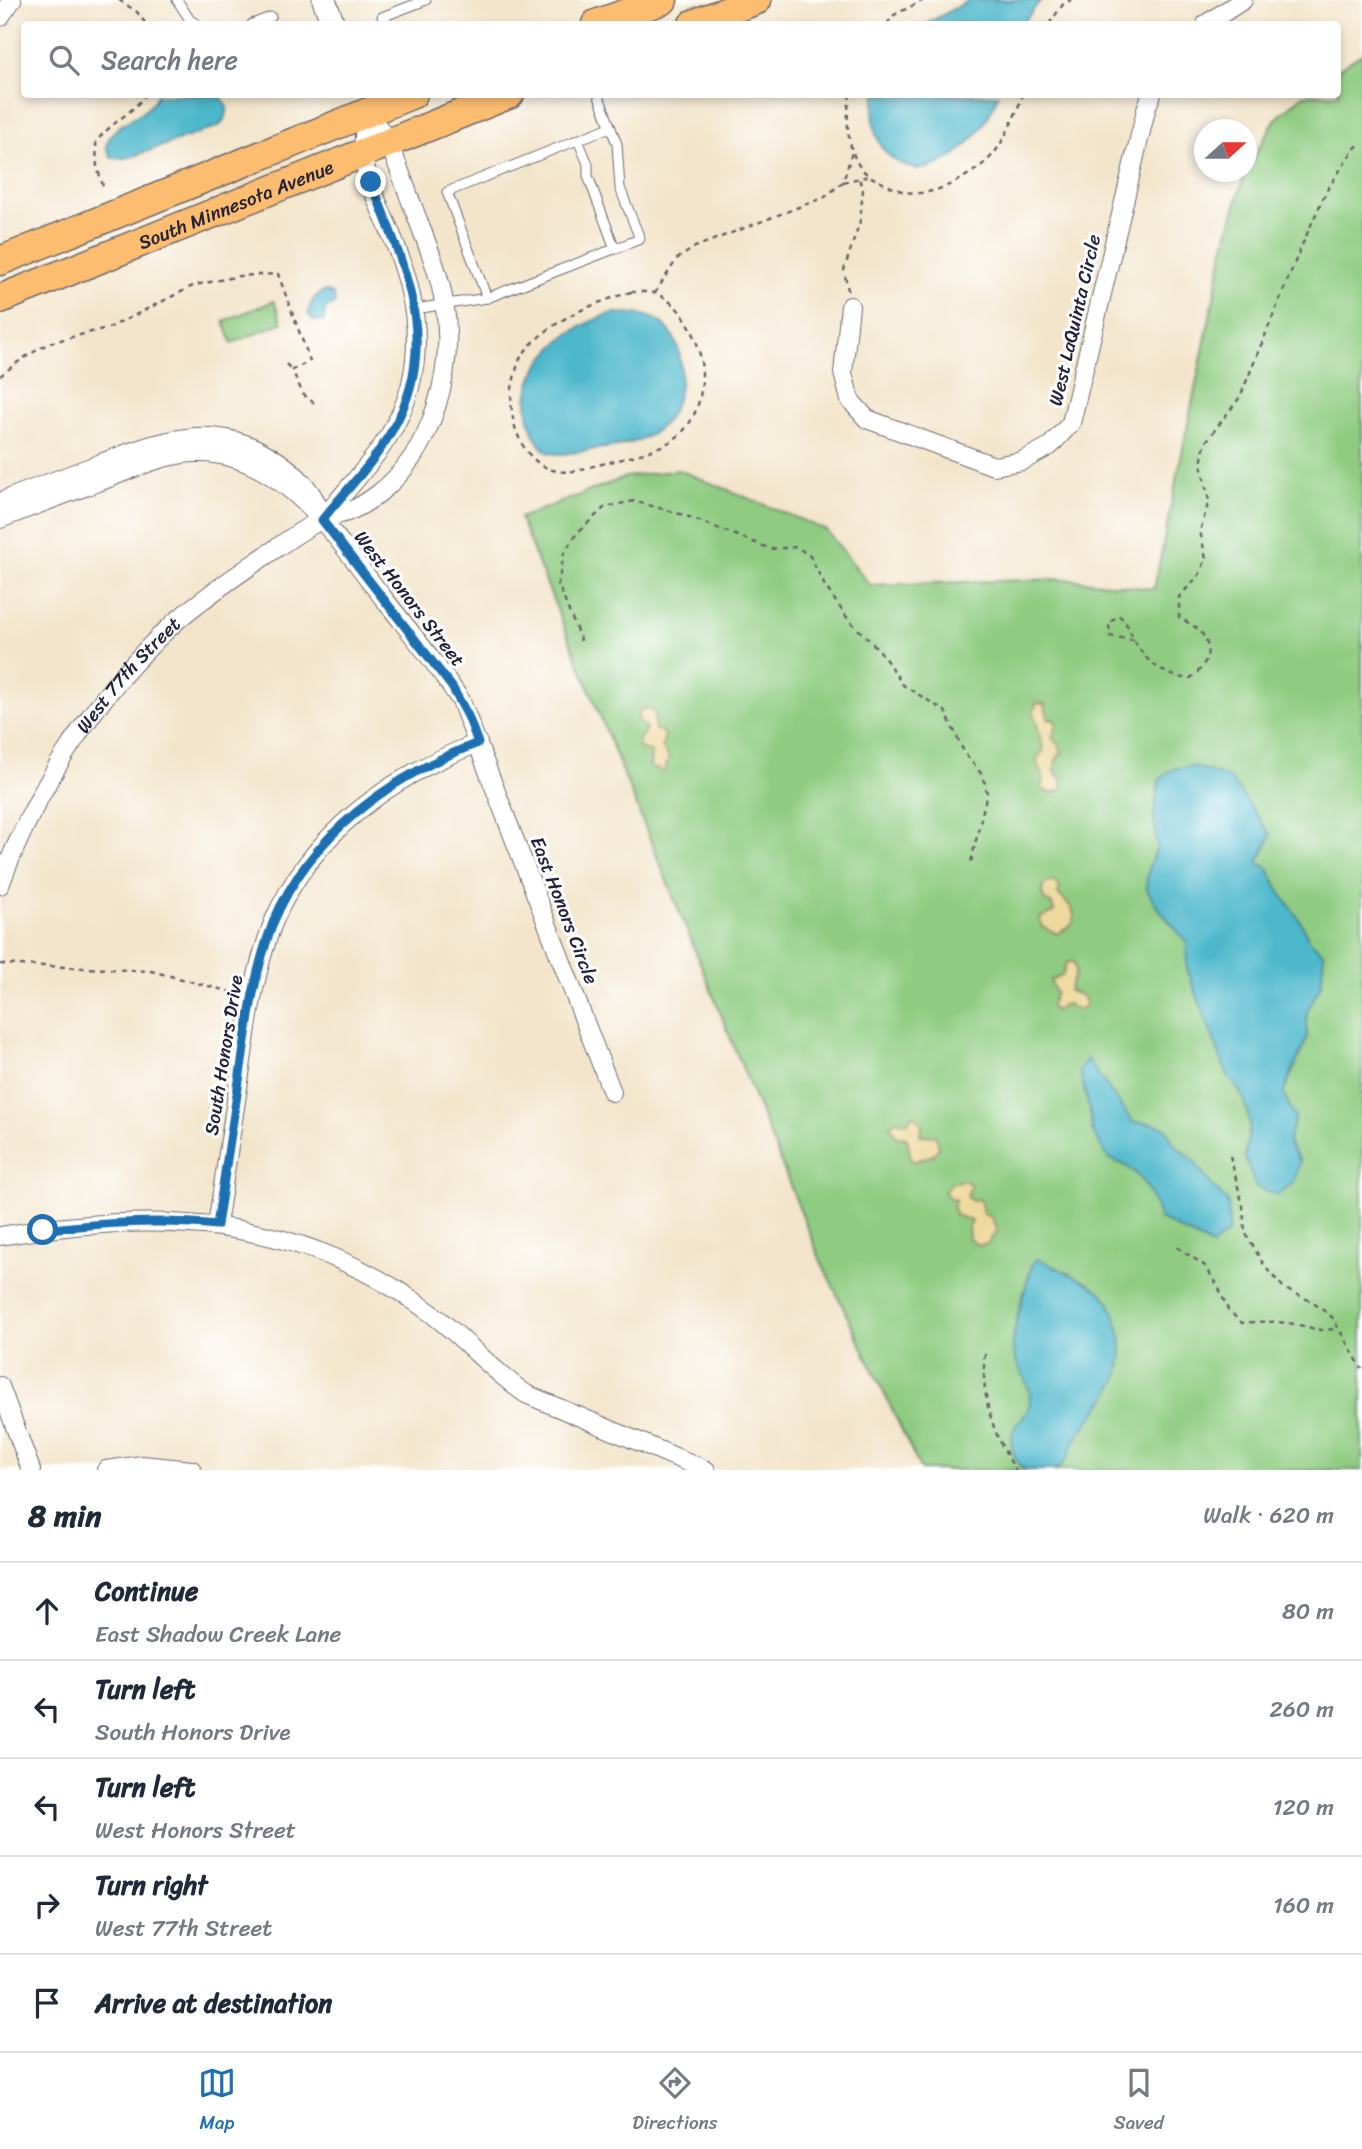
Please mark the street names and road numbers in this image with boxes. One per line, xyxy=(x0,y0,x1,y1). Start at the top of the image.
street label: South Minnesota Avenue xyxy=(133,151,339,259)
street label: West LaQuinta Circle xyxy=(1039,231,1110,409)
street label: West Honors Street xyxy=(346,523,474,674)
street label: West 77th Street xyxy=(67,609,188,740)
street label: East Honors Circle xyxy=(521,831,608,989)
street label: South Honors Drive xyxy=(195,973,252,1137)

